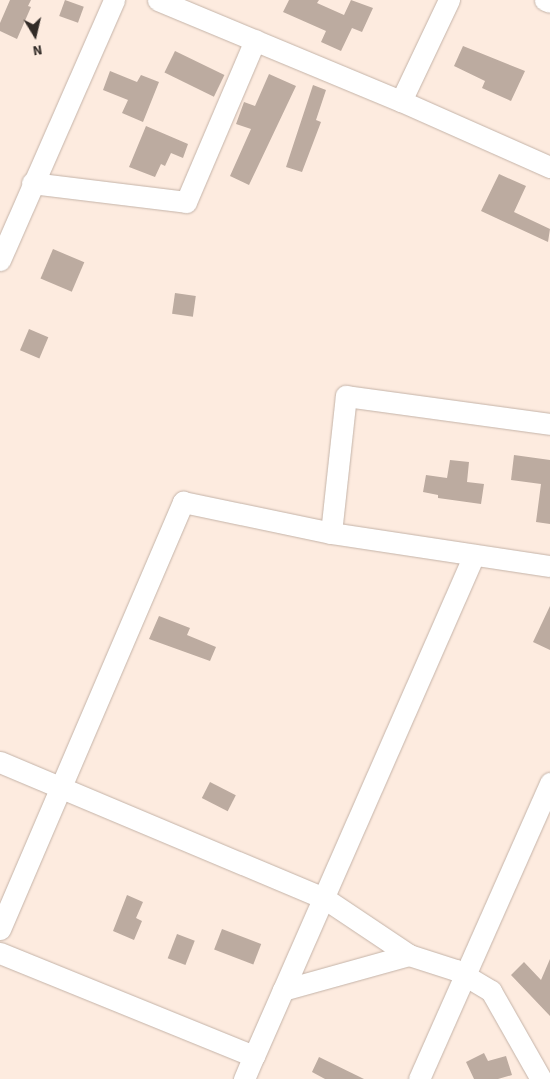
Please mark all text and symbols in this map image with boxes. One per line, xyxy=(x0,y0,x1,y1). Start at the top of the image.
north arrow xyxy=(10,10,60,60)
text: N xyxy=(31,39,44,60)

